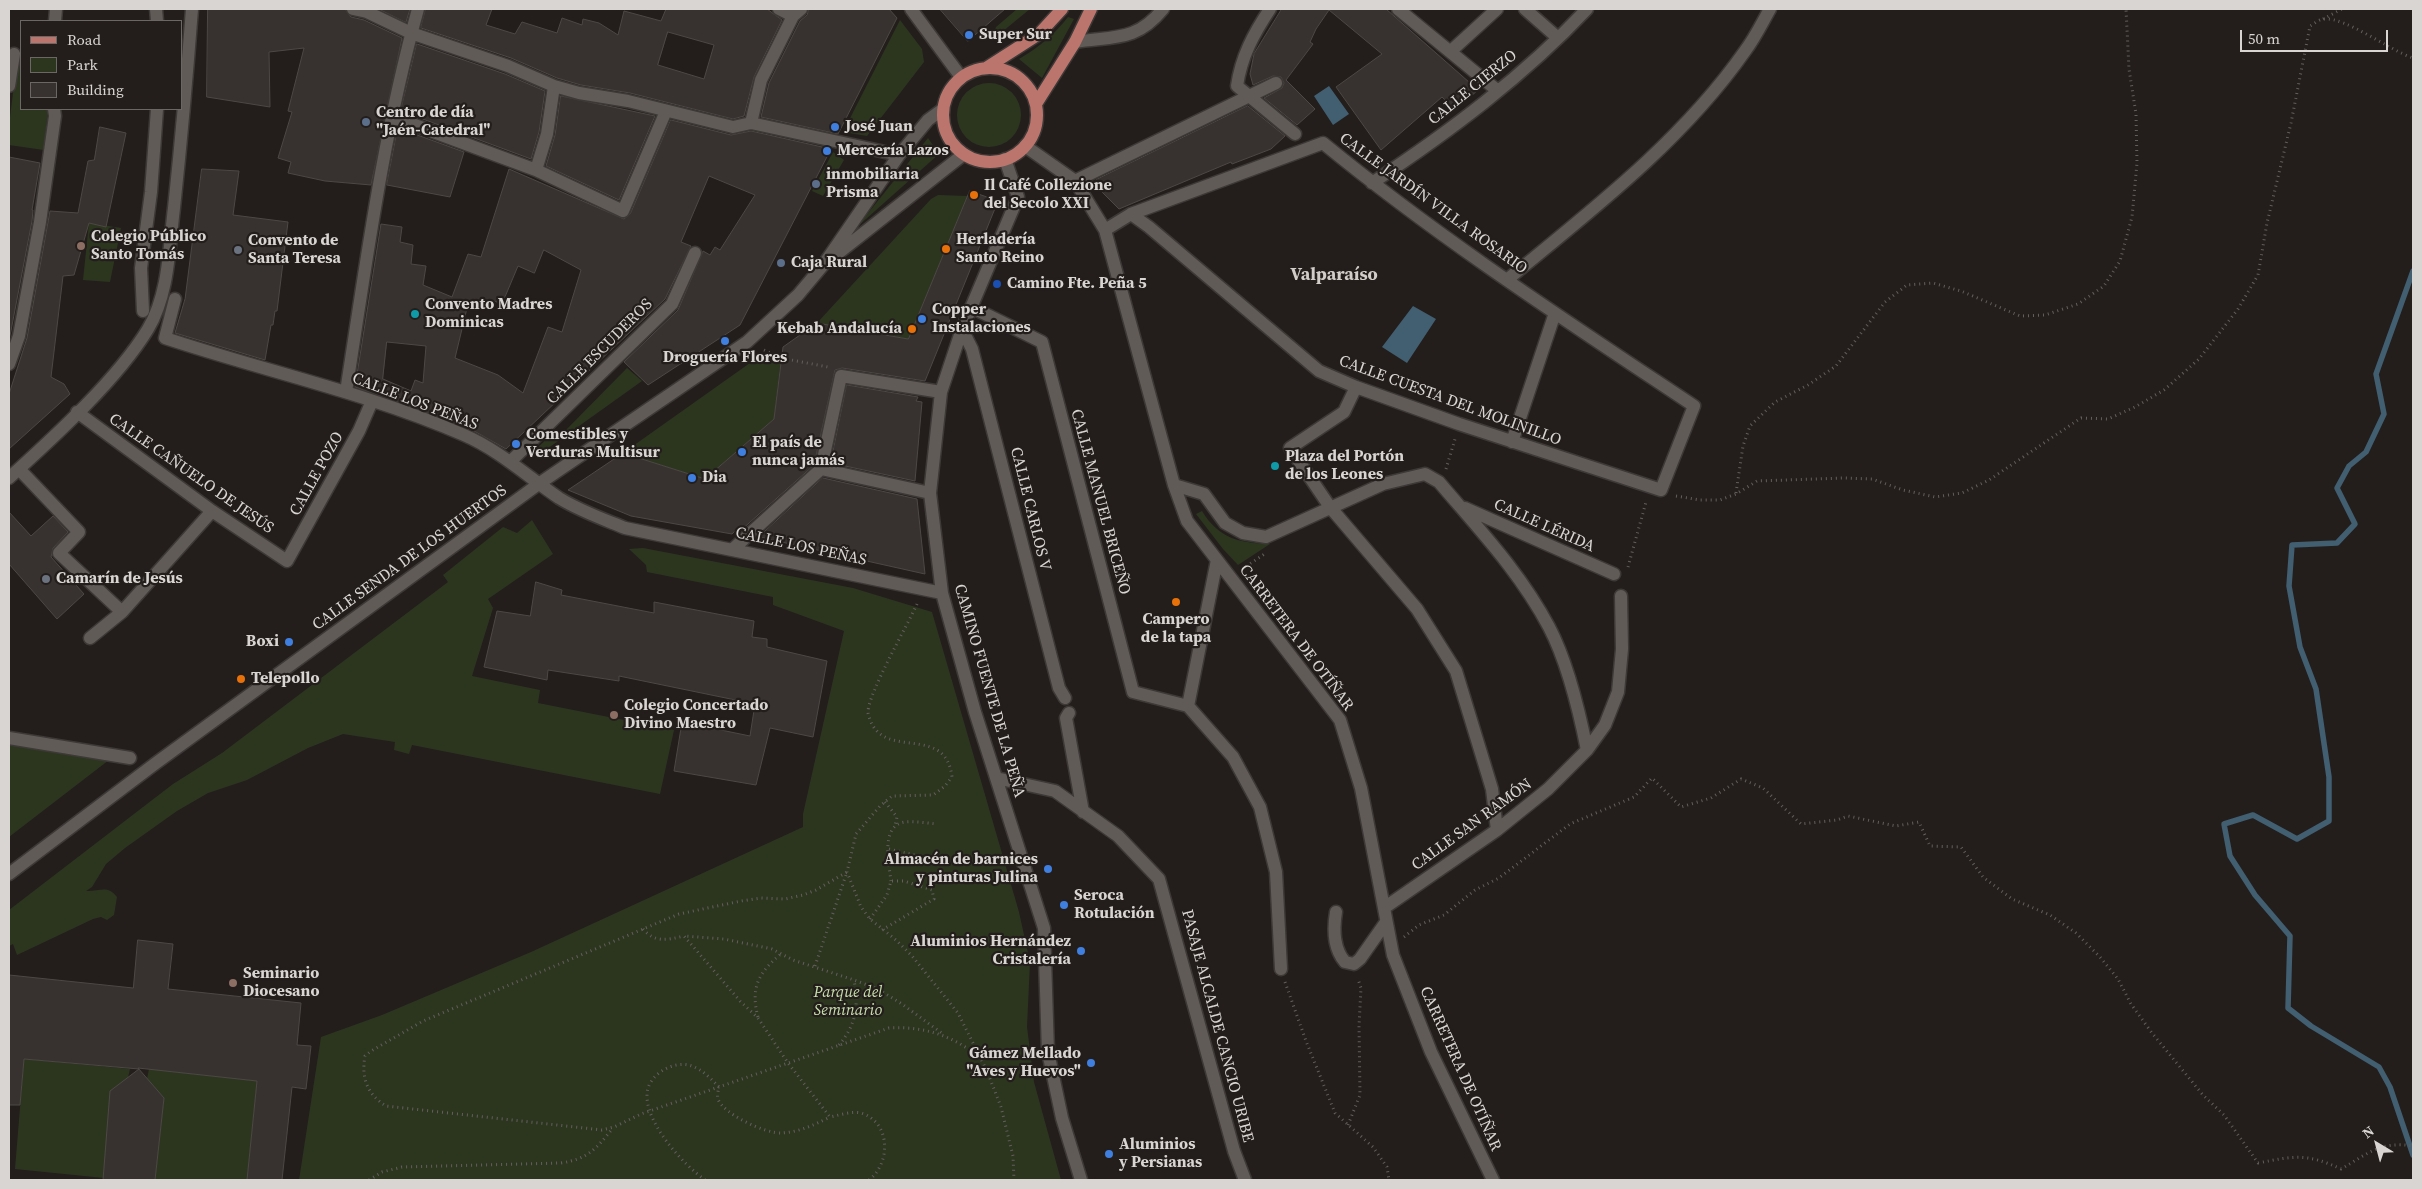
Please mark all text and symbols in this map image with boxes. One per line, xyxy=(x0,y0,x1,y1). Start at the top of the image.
legend xyxy=(20,20,182,110)
scale bar xyxy=(2242,20,2390,52)
place label: Super Sur xyxy=(979,25,1052,45)
text: 50 m xyxy=(2248,28,2280,49)
text: Road xyxy=(67,29,101,50)
marker: Super Sur xyxy=(963,29,975,41)
street label: CALLE CIERZO xyxy=(1425,46,1521,130)
text: Park xyxy=(67,54,98,75)
text: Building xyxy=(67,79,124,100)
place label: Centro de día "Jaén-Catedral" xyxy=(376,103,490,141)
marker: Centro de día "Jaén-Catedral" xyxy=(360,116,372,128)
place label: José Juan xyxy=(845,117,913,137)
marker: José Juan xyxy=(829,121,841,133)
street label: CALLE JARDÍN VILLA ROSARIO xyxy=(1335,129,1531,279)
place label: Mercería Lazos xyxy=(837,141,949,161)
marker: Mercería Lazos xyxy=(821,145,833,157)
place label: inmobiliaria Prisma xyxy=(826,165,919,203)
place label: Il Café Collezione del Secolo XXI xyxy=(984,176,1112,214)
marker: inmobiliaria Prisma xyxy=(810,178,822,190)
marker: Il Café Collezione del Secolo XXI xyxy=(968,189,980,201)
place label: Colegio Público Santo Tomás xyxy=(91,227,206,265)
place label: Herladería Santo Reino xyxy=(956,230,1044,268)
place label: Convento de Santa Teresa xyxy=(248,231,341,269)
marker: Colegio Público Santo Tomás xyxy=(75,240,87,252)
marker: Herladería Santo Reino xyxy=(940,243,952,255)
marker: Convento de Santa Teresa xyxy=(232,244,244,256)
place label: Caja Rural xyxy=(791,253,867,273)
marker: Caja Rural xyxy=(775,257,787,269)
district label: Valparaíso xyxy=(1290,264,1378,286)
place label: Camino Fte. Peña 5 xyxy=(1007,274,1147,294)
marker: Camino Fte. Peña 5 xyxy=(991,278,1003,290)
place label: Convento Madres Dominicas xyxy=(425,295,552,333)
street label: CALLE ESCUDEROS xyxy=(543,295,657,409)
place label: Copper Instalaciones xyxy=(932,300,1031,338)
marker: Convento Madres Dominicas xyxy=(409,308,421,320)
marker: Copper Instalaciones xyxy=(916,313,928,325)
place label: Kebab Andalucía xyxy=(777,319,902,339)
marker: Kebab Andalucía xyxy=(906,323,918,335)
marker: Droguería Flores xyxy=(719,335,731,347)
place label: Droguería Flores xyxy=(663,348,787,368)
street label: CALLE CUESTA DEL MOLINILLO xyxy=(1336,352,1564,450)
street label: CALLE LOS PEÑAS xyxy=(349,369,481,435)
street label: CALLE MANUEL BRICEÑO xyxy=(1066,407,1134,597)
street label: CALLE CAÑUELO DE JESÚS xyxy=(105,410,277,538)
place label: Comestibles y Verduras Multisur xyxy=(526,425,660,463)
street label: CALLE POZO xyxy=(286,429,348,519)
place label: El país de nunca jamás xyxy=(752,433,845,471)
marker: Comestibles y Verduras Multisur xyxy=(510,438,522,450)
street label: CALLE CARLOS V xyxy=(1005,445,1055,573)
marker: El país de nunca jamás xyxy=(736,446,748,458)
place label: Plaza del Portón de los Leones xyxy=(1285,447,1404,485)
marker: Plaza del Portón de los Leones xyxy=(1269,460,1281,472)
place label: Dia xyxy=(702,468,727,488)
marker: Dia xyxy=(686,472,698,484)
street label: CALLE SENDA DE LOS HUERTOS xyxy=(309,481,511,635)
street label: CALLE LÉRIDA xyxy=(1490,495,1598,557)
street label: CALLE LOS PEÑAS xyxy=(734,524,868,570)
street label: CARRETERA DE OTÍÑAR xyxy=(1235,561,1357,715)
place label: Camarín de Jesús xyxy=(56,569,183,589)
marker: Camarín de Jesús xyxy=(40,573,52,585)
street label: CAMINO FUENTE DE LA PEÑA xyxy=(949,582,1029,800)
marker: Campero de la tapa xyxy=(1170,596,1182,608)
place label: Campero de la tapa xyxy=(1141,610,1211,648)
place label: Boxi xyxy=(246,632,279,652)
marker: Boxi xyxy=(283,636,295,648)
place label: Telepollo xyxy=(251,669,320,689)
marker: Telepollo xyxy=(235,673,247,685)
place label: Colegio Concertado Divino Maestro xyxy=(624,696,768,734)
marker: Colegio Concertado Divino Maestro xyxy=(608,709,620,721)
street label: CALLE SAN RAMÓN xyxy=(1408,775,1536,875)
place label: Almacén de barnices y pinturas Julina xyxy=(884,850,1038,888)
marker: Almacén de barnices y pinturas Julina xyxy=(1042,863,1054,875)
place label: Seroca Rotulación xyxy=(1074,886,1155,924)
marker: Seroca Rotulación xyxy=(1058,899,1070,911)
street label: PASAJE ALCALDE CANCIO URIBE xyxy=(1177,908,1257,1144)
place label: Aluminios Hernández Cristalería xyxy=(910,932,1071,970)
marker: Aluminios Hernández Cristalería xyxy=(1075,945,1087,957)
place label: Seminario Diocesano xyxy=(243,964,319,1002)
marker: Seminario Diocesano xyxy=(227,977,239,989)
park label: Parque del Seminario xyxy=(813,983,883,1021)
street label: CARRETERA DE OTÍÑAR xyxy=(1415,984,1505,1154)
place label: Gámez Mellado "Aves y Huevos" xyxy=(966,1044,1081,1082)
marker: Gámez Mellado "Aves y Huevos" xyxy=(1085,1057,1097,1069)
north arrow xyxy=(2352,1119,2402,1169)
text: N xyxy=(2358,1121,2378,1143)
place label: Aluminios y Persianas xyxy=(1119,1135,1202,1173)
marker: Aluminios y Persianas xyxy=(1103,1148,1115,1160)

